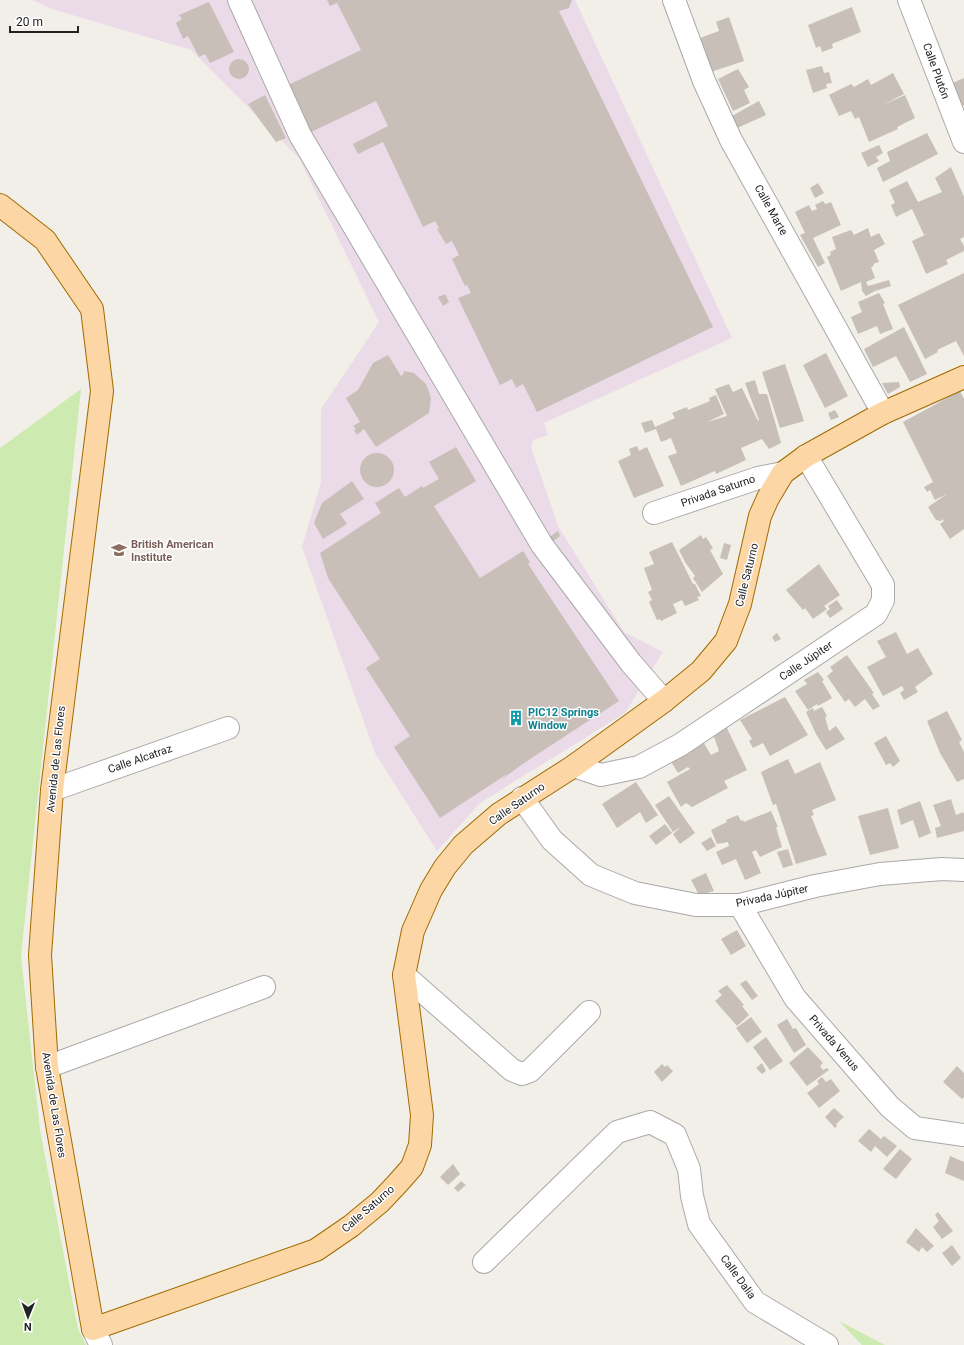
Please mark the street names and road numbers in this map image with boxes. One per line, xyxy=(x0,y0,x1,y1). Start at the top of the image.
street label: Calle Plutón xyxy=(920,41,952,101)
street label: Calle Marte xyxy=(752,182,790,238)
street label: Privada Saturno xyxy=(679,472,757,510)
street label: Calle Saturno xyxy=(733,542,761,608)
street label: Calle Júpiter xyxy=(777,638,835,684)
street label: Avenida de Las Flores xyxy=(44,705,68,813)
street label: Calle Alcatraz xyxy=(106,742,174,776)
street label: Calle Saturno xyxy=(487,780,547,828)
street label: Privada Júpiter xyxy=(735,882,810,910)
street label: Privada Venus xyxy=(806,1012,862,1074)
street label: Avenida de Las Flores xyxy=(39,1051,69,1159)
street label: Calle Saturno xyxy=(339,1183,397,1235)
street label: Calle Dalia xyxy=(718,1252,758,1302)

